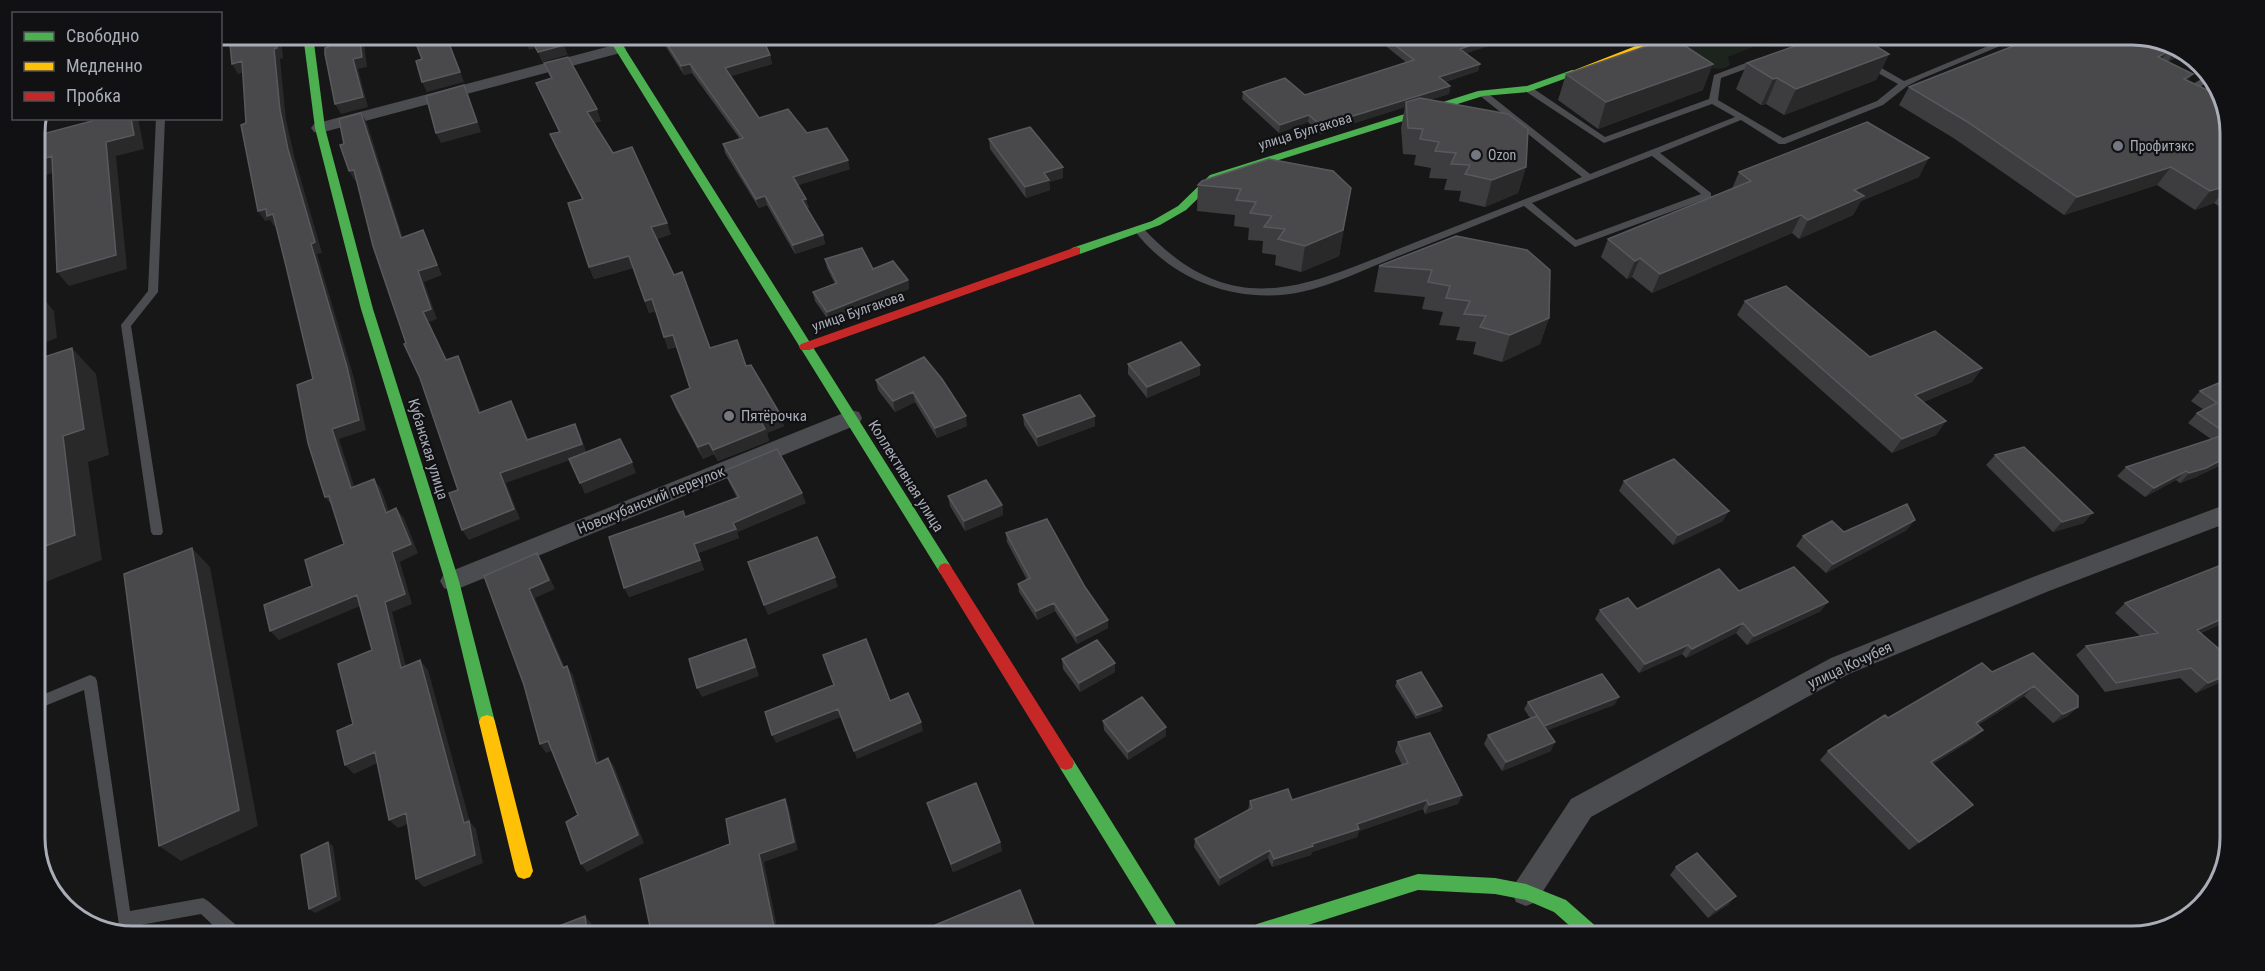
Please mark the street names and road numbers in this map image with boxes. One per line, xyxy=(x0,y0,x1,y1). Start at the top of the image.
street label: улица Булгакова xyxy=(1256,109,1354,153)
street label: улица Булгакова xyxy=(810,288,906,334)
street label: Кубанская улица xyxy=(404,396,452,502)
street label: Коллективная улица xyxy=(864,417,948,535)
street label: Новокубанский переулок xyxy=(575,462,727,538)
street label: улица Кочубея xyxy=(1805,638,1895,692)

